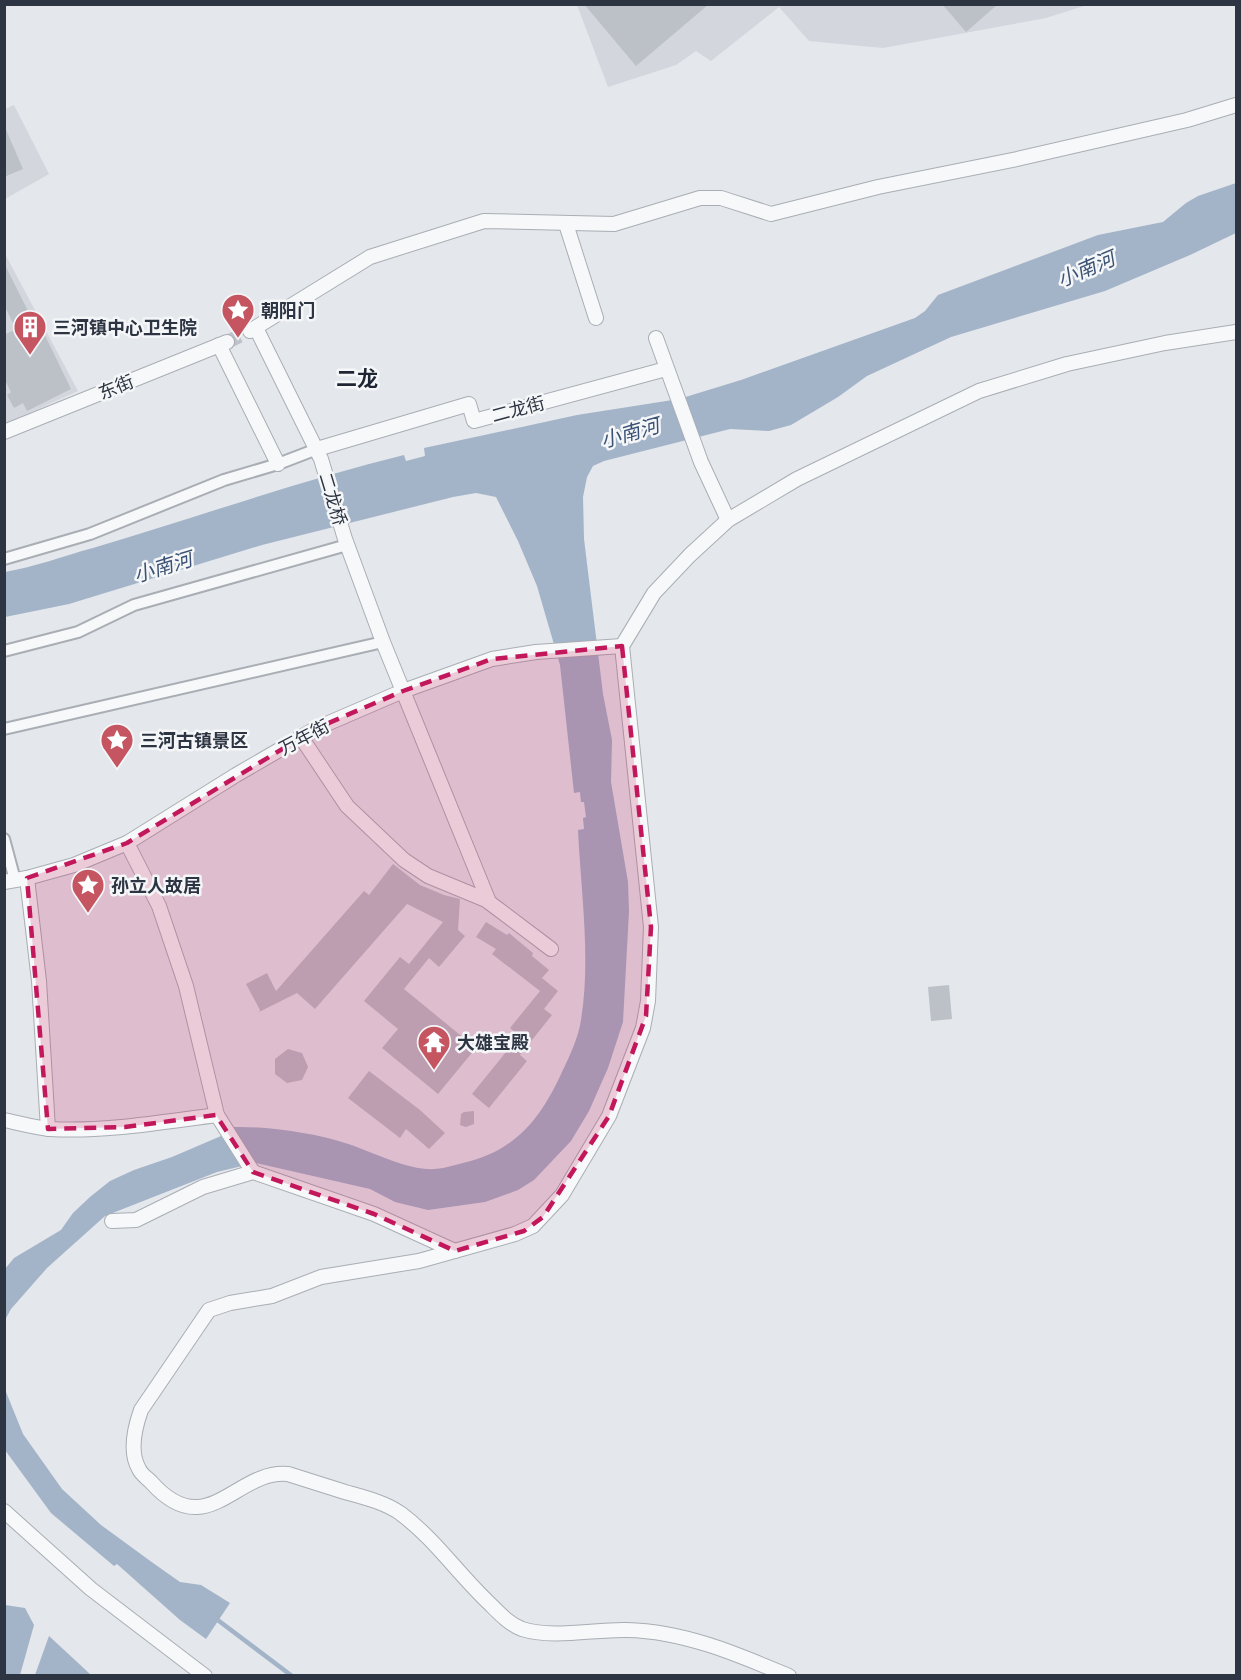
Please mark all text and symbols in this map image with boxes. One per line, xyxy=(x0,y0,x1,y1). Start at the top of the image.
water label: 小南河 xyxy=(1054,245,1122,292)
place icon: 朝阳门 xyxy=(220,292,256,339)
place label: 朝阳门 xyxy=(261,300,315,321)
building icon: 三河镇中心卫生院 xyxy=(12,309,48,356)
place label: 三河镇中心卫生院 xyxy=(53,317,197,338)
district label: 二龙 xyxy=(336,366,378,391)
street label: 东街 xyxy=(95,371,137,403)
street label: 二龙街 xyxy=(489,392,547,426)
water label: 小南河 xyxy=(598,412,666,453)
street label: 二龙桥 xyxy=(315,470,351,528)
water label: 小南河 xyxy=(131,546,199,587)
street label: 万年街 xyxy=(275,715,333,759)
place icon: 三河古镇景区 xyxy=(99,722,135,769)
place label: 三河古镇景区 xyxy=(140,730,248,751)
place icon: 孙立人故居 xyxy=(70,867,106,914)
place label: 孙立人故居 xyxy=(111,875,201,896)
temple icon: 大雄宝殿 xyxy=(416,1024,452,1071)
place label: 大雄宝殿 xyxy=(457,1032,529,1053)

